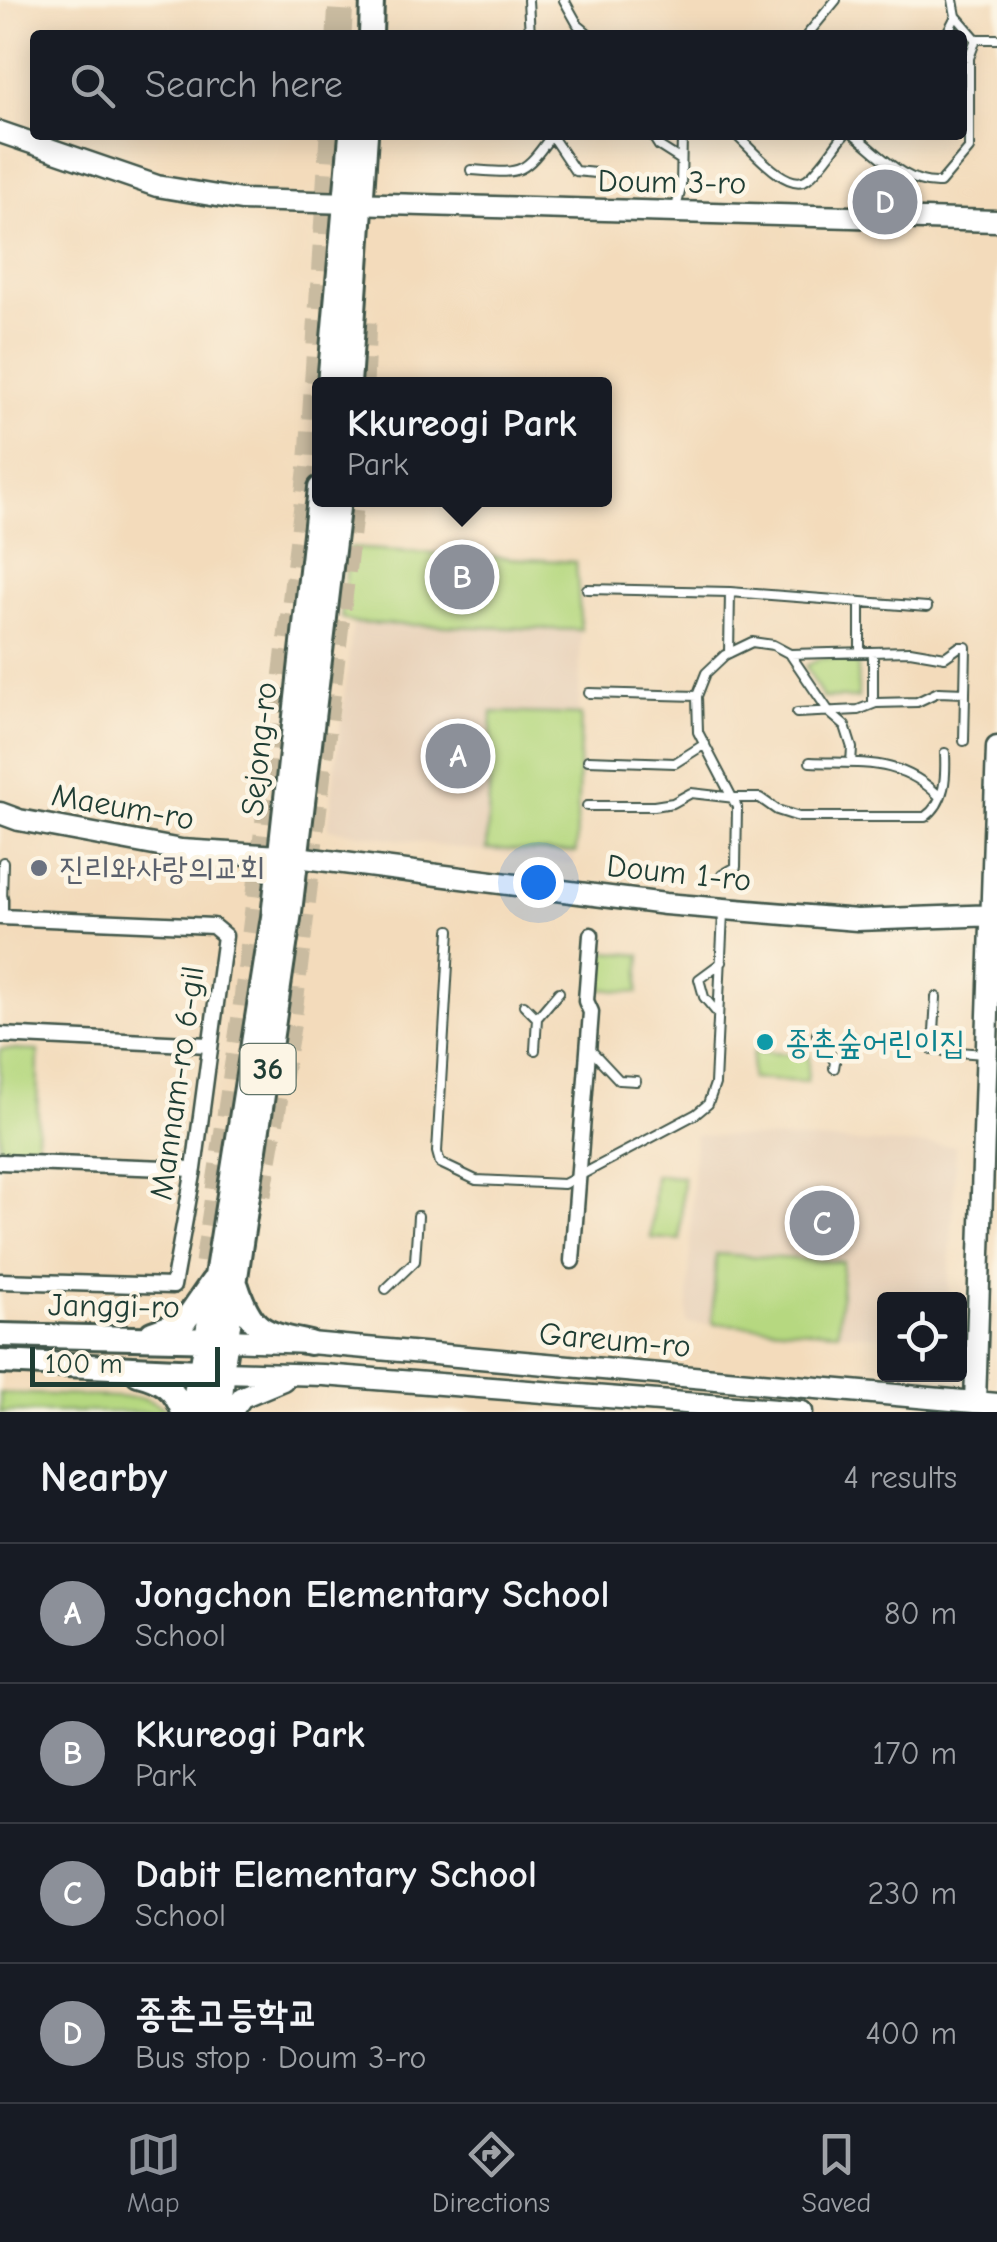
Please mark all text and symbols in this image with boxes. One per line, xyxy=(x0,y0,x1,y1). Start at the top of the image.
search box xyxy=(30,30,967,140)
icon: search xyxy=(65,58,120,113)
text: Search here xyxy=(145,63,343,107)
street label: Doum 3-ro xyxy=(597,162,747,202)
pin: D xyxy=(852,164,918,240)
popup xyxy=(312,377,612,507)
text: Kkureogi Park xyxy=(347,402,577,446)
text: Park xyxy=(347,446,408,483)
pin: B xyxy=(430,540,494,614)
street label: Sejong-ro xyxy=(234,680,284,818)
pin: A xyxy=(426,718,490,794)
street label: Maeum-ro xyxy=(49,776,197,838)
street label: Doum 1-ro xyxy=(605,847,753,899)
place label: 진리와사랑의교회 xyxy=(59,850,265,887)
marker: 진리와사랑의교회 xyxy=(28,857,50,879)
your location xyxy=(513,857,564,908)
street label: Mannam-ro 6-gil xyxy=(142,964,212,1202)
place label: 종촌숲어린이집 xyxy=(785,1024,965,1061)
marker: 종촌숲어린이집 xyxy=(754,1031,776,1053)
road number: 36 xyxy=(240,1044,296,1094)
pin: C xyxy=(790,1186,854,1260)
street label: Janggi-ro xyxy=(48,1286,180,1326)
map controls xyxy=(877,1292,967,1382)
button: locate xyxy=(877,1292,967,1382)
street label: Gareum-ro xyxy=(538,1315,692,1365)
scale bar xyxy=(30,1342,220,1386)
text: 100 m xyxy=(45,1348,123,1380)
text: Nearby xyxy=(40,1453,167,1502)
text: 4 results xyxy=(844,1459,957,1496)
text: Jongchon Elementary School xyxy=(135,1573,609,1617)
text: A xyxy=(64,1595,81,1632)
text: 80 m xyxy=(884,1595,957,1632)
text: School xyxy=(135,1617,226,1654)
text: Kkureogi Park xyxy=(135,1713,365,1757)
text: B xyxy=(63,1735,82,1772)
text: 170 m xyxy=(873,1735,957,1772)
text: Park xyxy=(135,1757,196,1794)
text: Dabit Elementary School xyxy=(135,1853,537,1897)
text: C xyxy=(63,1875,82,1912)
text: 230 m xyxy=(867,1875,957,1912)
text: School xyxy=(135,1897,226,1934)
text: 종촌고등학교 xyxy=(135,1992,318,2036)
text: D xyxy=(63,2015,82,2052)
text: 400 m xyxy=(865,2015,957,2052)
text: Bus stop · Doum 3-ro xyxy=(135,2039,426,2076)
tab: Map xyxy=(126,2127,181,2219)
tab: Directions xyxy=(432,2127,550,2219)
tab: Saved xyxy=(801,2127,871,2219)

